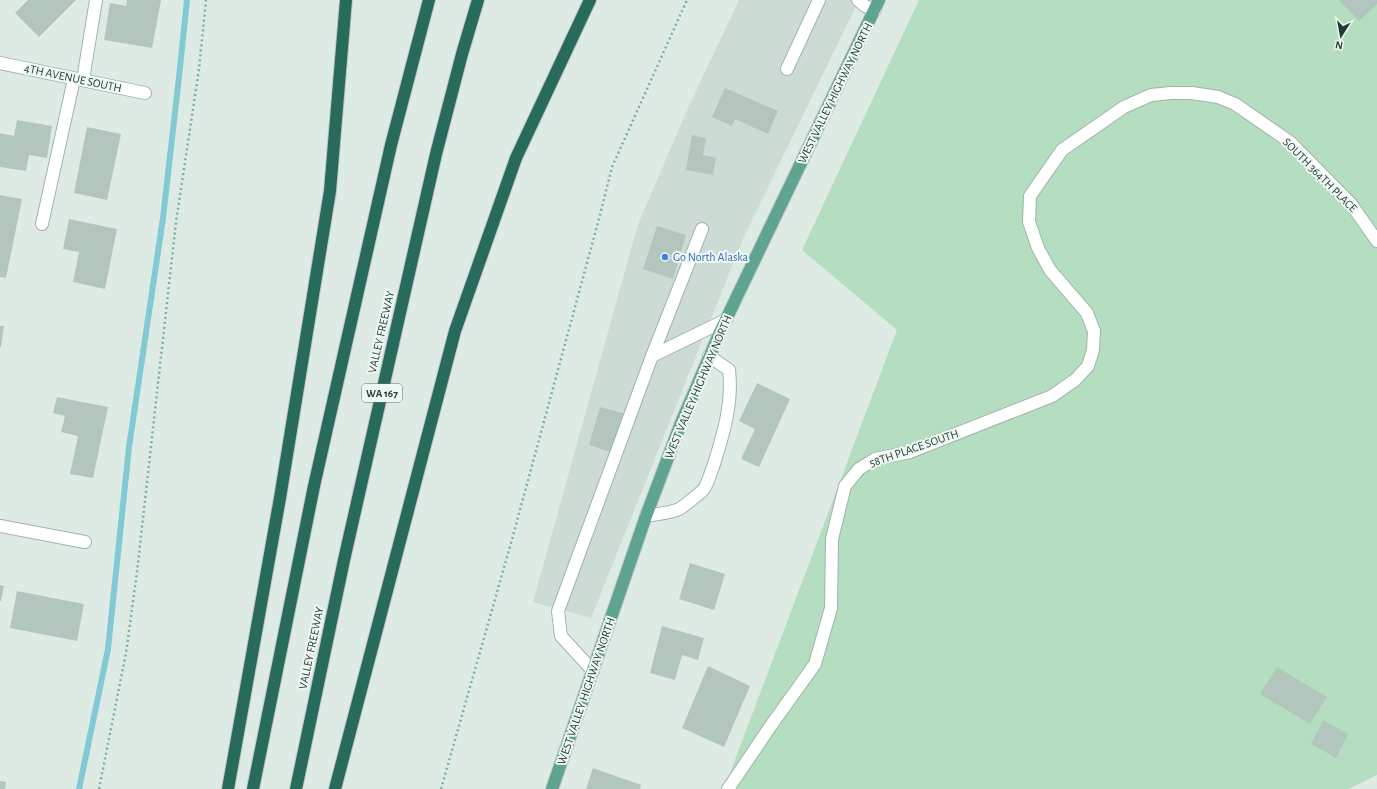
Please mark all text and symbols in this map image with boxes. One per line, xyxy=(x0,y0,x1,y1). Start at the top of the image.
north arrow xyxy=(1321,16,1361,56)
street label: WEST VALLEY HIGHWAY NORTH xyxy=(796,21,874,165)
text: N xyxy=(1334,39,1344,51)
street label: 4TH AVENUE SOUTH xyxy=(23,62,123,94)
street label: SOUTH 364TH PLACE xyxy=(1281,136,1360,215)
place label: Go North Alaska xyxy=(673,251,749,263)
marker: Go North Alaska xyxy=(660,252,670,262)
street label: VALLEY FREEWAY xyxy=(366,289,396,374)
street label: WEST VALLEY HIGHWAY NORTH xyxy=(662,313,734,461)
road number: WA 167 xyxy=(362,384,402,402)
street label: 58TH PLACE SOUTH xyxy=(868,427,960,469)
street label: VALLEY FREEWAY xyxy=(296,605,326,690)
street label: WEST VALLEY HIGHWAY NORTH xyxy=(555,616,617,766)

